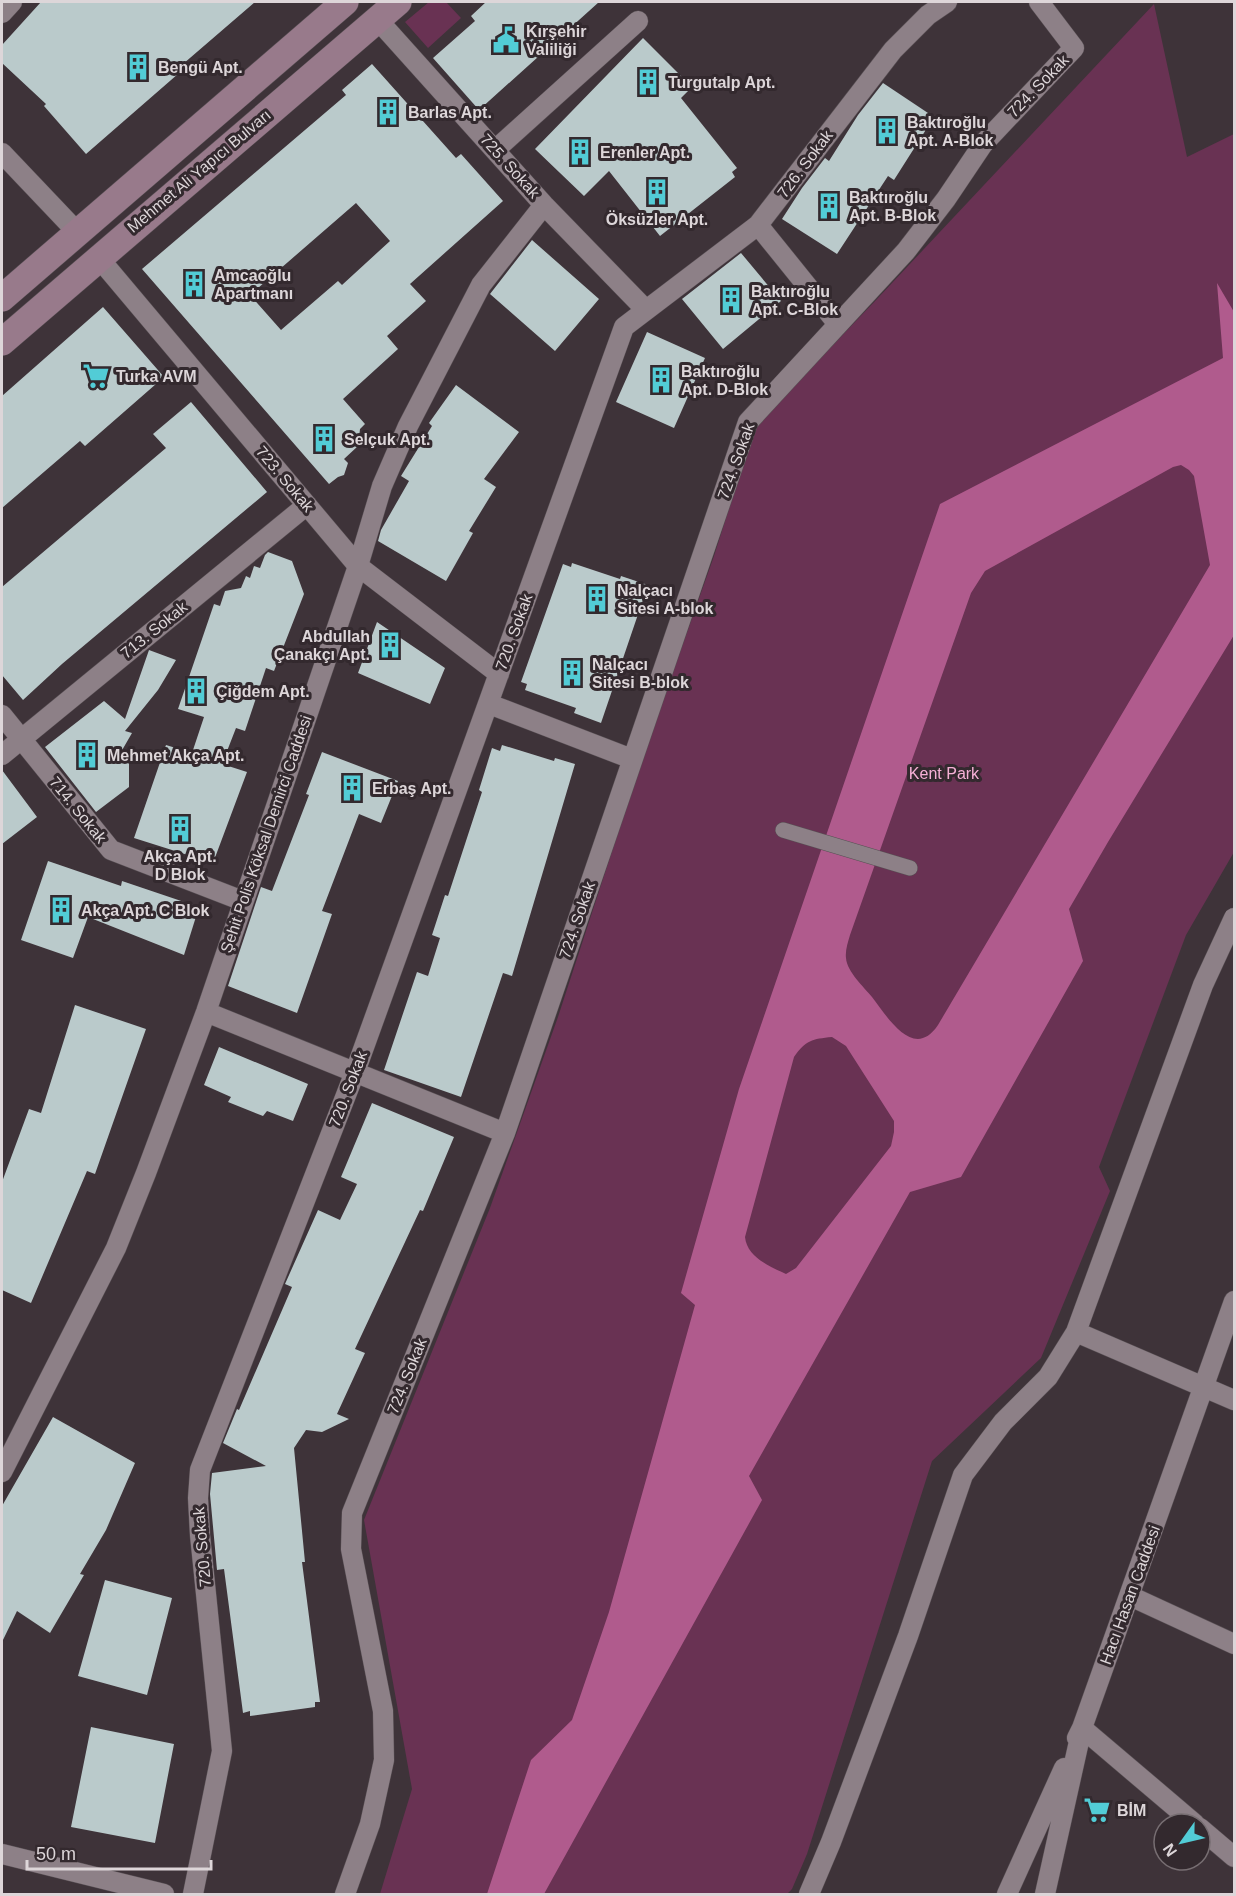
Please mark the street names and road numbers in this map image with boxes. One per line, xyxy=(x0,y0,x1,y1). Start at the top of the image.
street label: 724. Sokak xyxy=(1004,51,1073,121)
street label: Mehmet Ali Yapıcı Bulvarı xyxy=(124,106,274,236)
street label: 726. Sokak xyxy=(774,126,836,201)
street label: 725. Sokak xyxy=(477,131,544,202)
street label: 724. Sokak xyxy=(714,420,758,502)
street label: 723. Sokak xyxy=(253,443,318,516)
street label: 720. Sokak xyxy=(492,591,536,673)
street label: 713. Sokak xyxy=(118,598,191,662)
street label: Şehit Polis Köksal Demirci Caddesi xyxy=(217,713,315,955)
street label: 714. Sokak xyxy=(46,774,110,847)
street label: 724. Sokak xyxy=(556,878,598,961)
street label: 720. Sokak xyxy=(326,1048,371,1129)
street label: 724. Sokak xyxy=(384,1335,430,1416)
street label: 720. Sokak xyxy=(190,1505,214,1588)
street label: Hacı Hasan Caddesi xyxy=(1097,1523,1163,1667)

